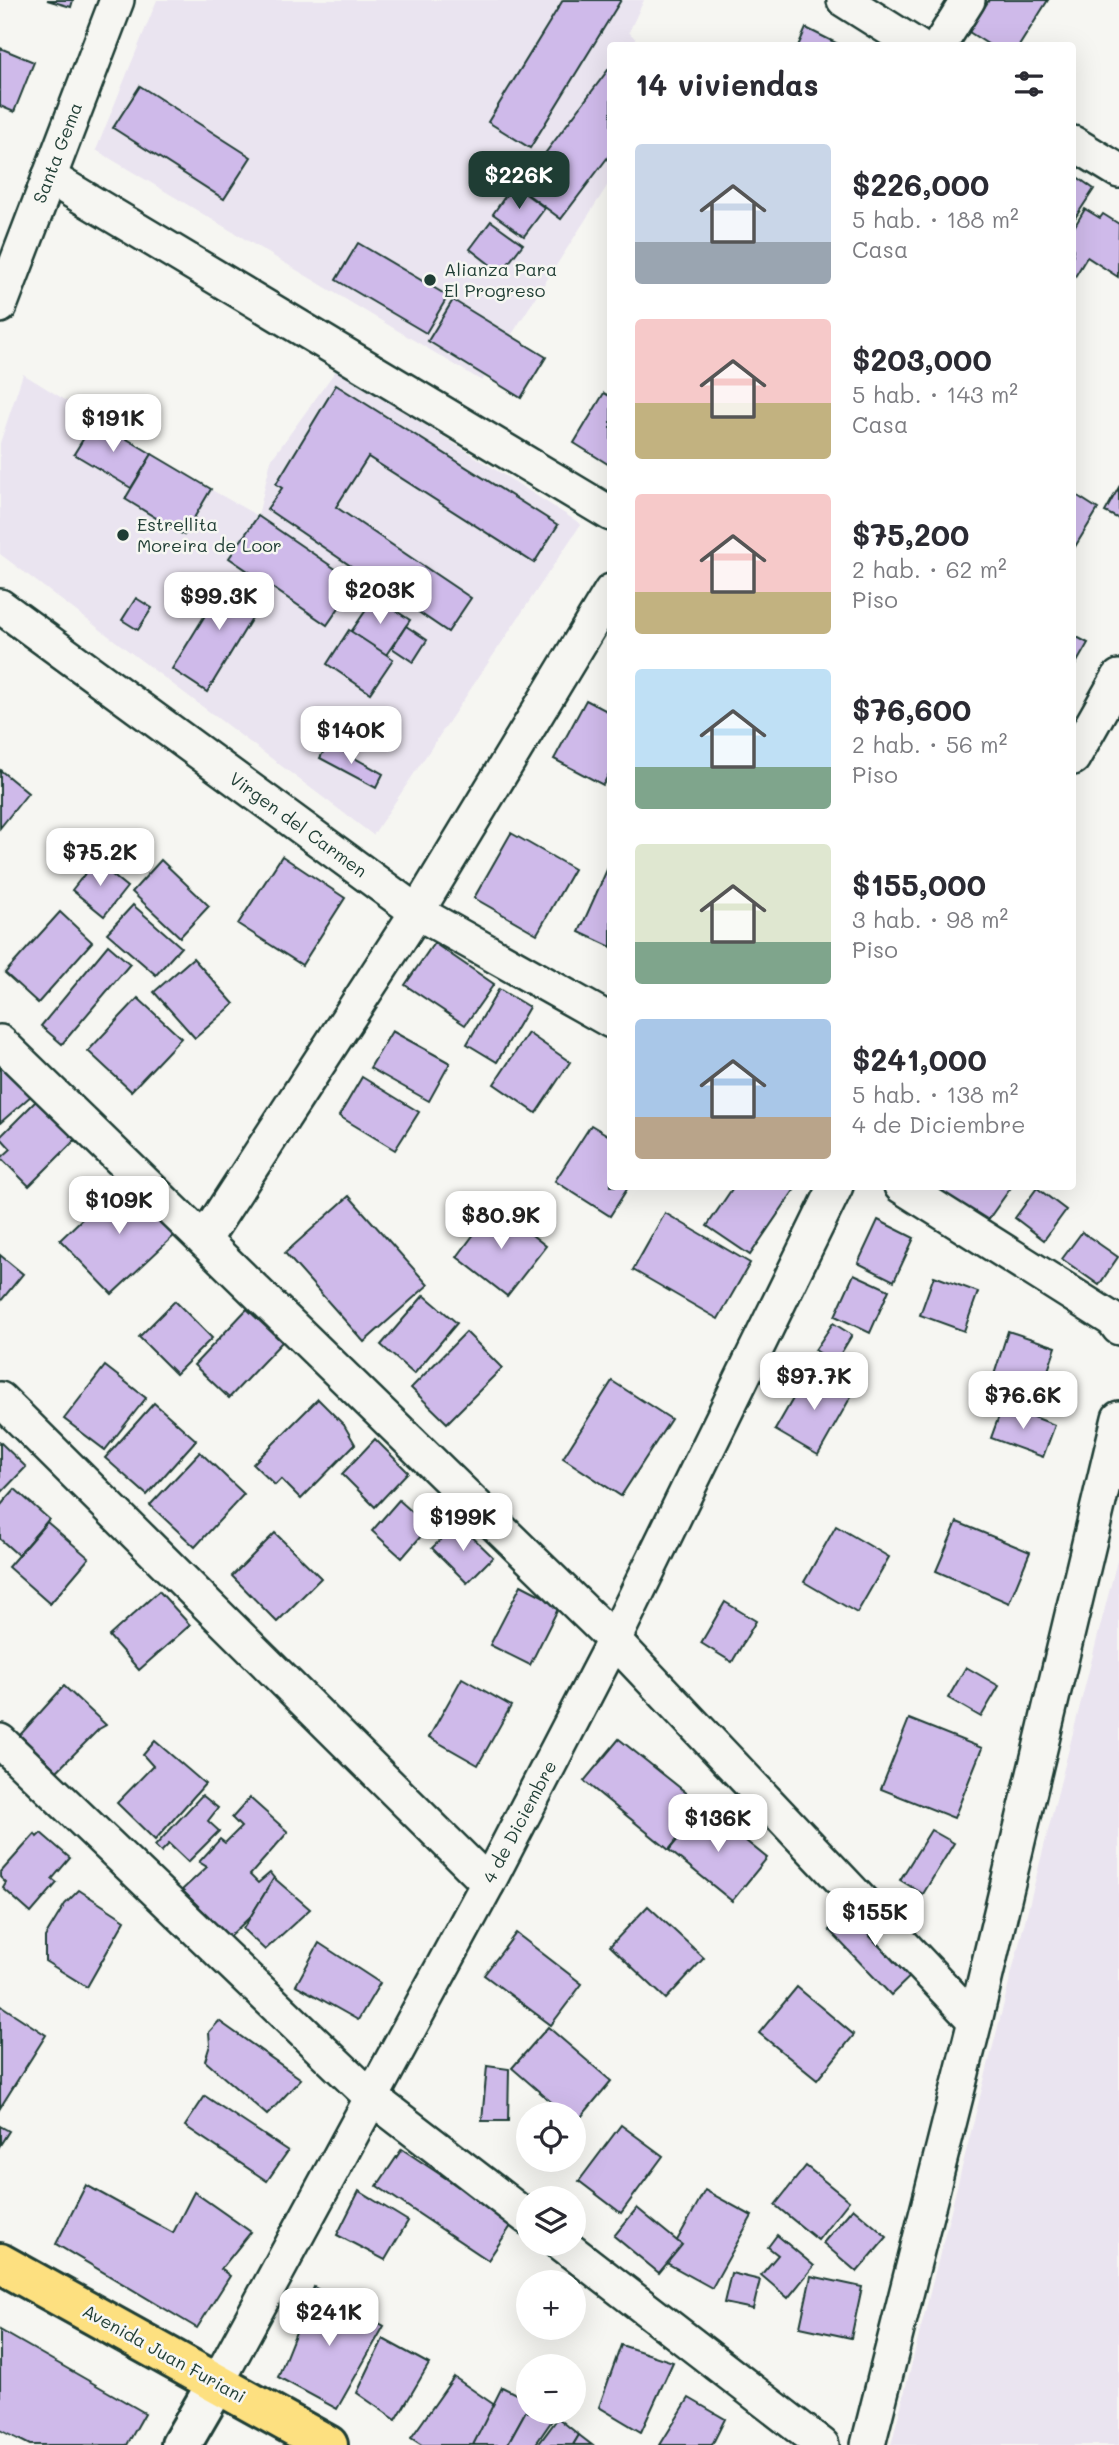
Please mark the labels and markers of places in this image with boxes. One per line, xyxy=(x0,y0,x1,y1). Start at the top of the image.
pin: $226K xyxy=(470,152,568,211)
place label: Alianza Para El Progreso xyxy=(444,257,557,302)
marker: Alianza Para El Progreso xyxy=(422,272,438,288)
pin: $191K xyxy=(64,394,162,454)
place label: Estrellita Moreira de Loor xyxy=(137,512,282,557)
marker: Estrellita Moreira de Loor xyxy=(115,527,131,543)
pin: $203K xyxy=(331,566,429,626)
pin: $99.3K xyxy=(162,572,276,632)
pin: $140K xyxy=(302,706,400,766)
pin: $75.2K xyxy=(43,828,157,888)
pin: $109K xyxy=(70,1176,168,1236)
pin: $80.9K xyxy=(444,1192,558,1251)
pin: $97.7K xyxy=(757,1352,871,1412)
pin: $76.6K xyxy=(966,1372,1080,1431)
pin: $199K xyxy=(414,1494,512,1553)
pin: $136K xyxy=(669,1794,767,1854)
pin: $155K xyxy=(826,1888,924,1948)
pin: $241K xyxy=(280,2288,378,2348)

